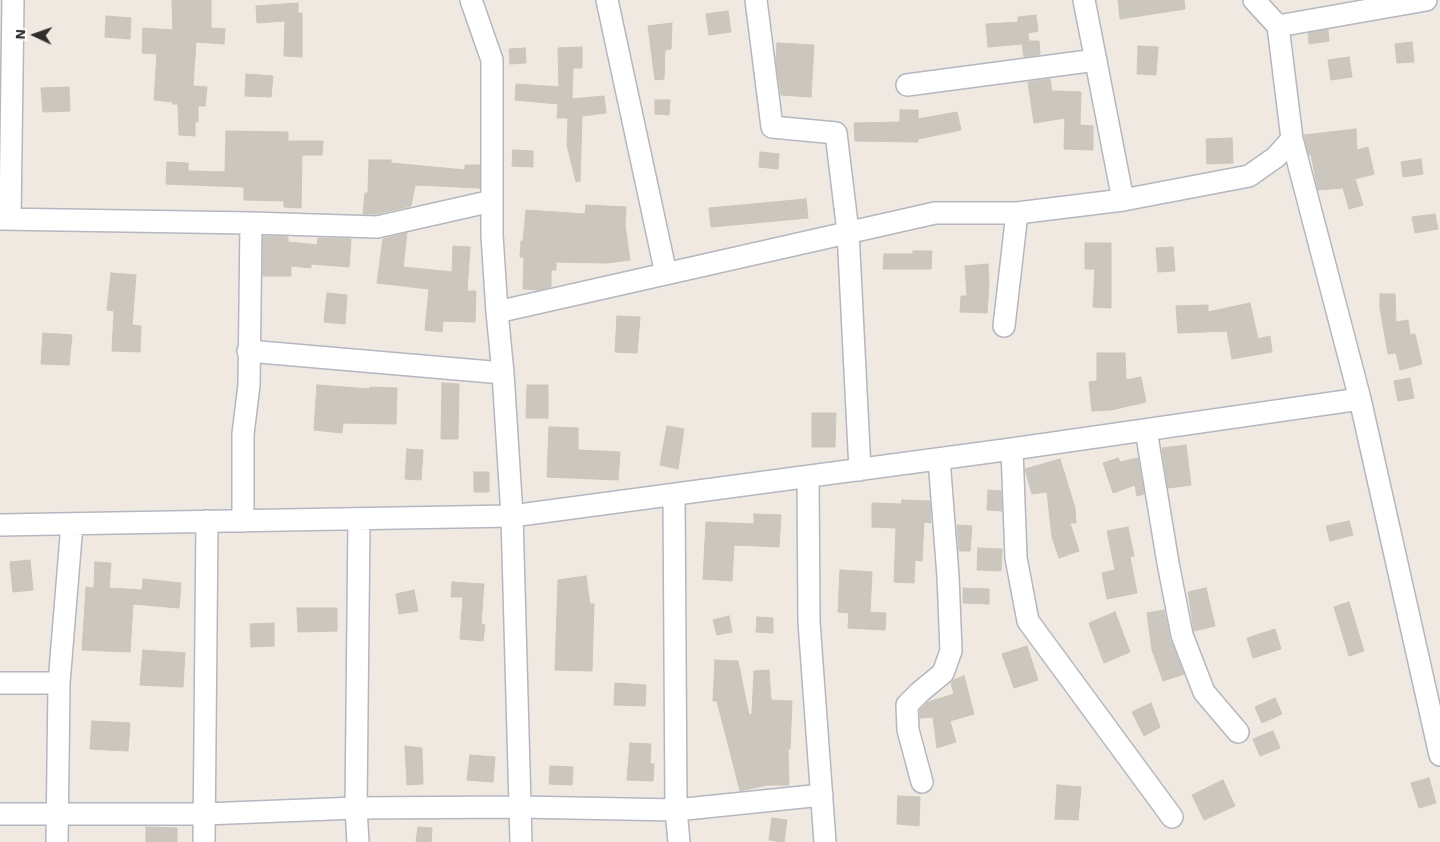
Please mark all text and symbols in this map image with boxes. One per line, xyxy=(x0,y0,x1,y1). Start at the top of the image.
north arrow xyxy=(10,10,60,60)
text: N xyxy=(12,29,28,40)

